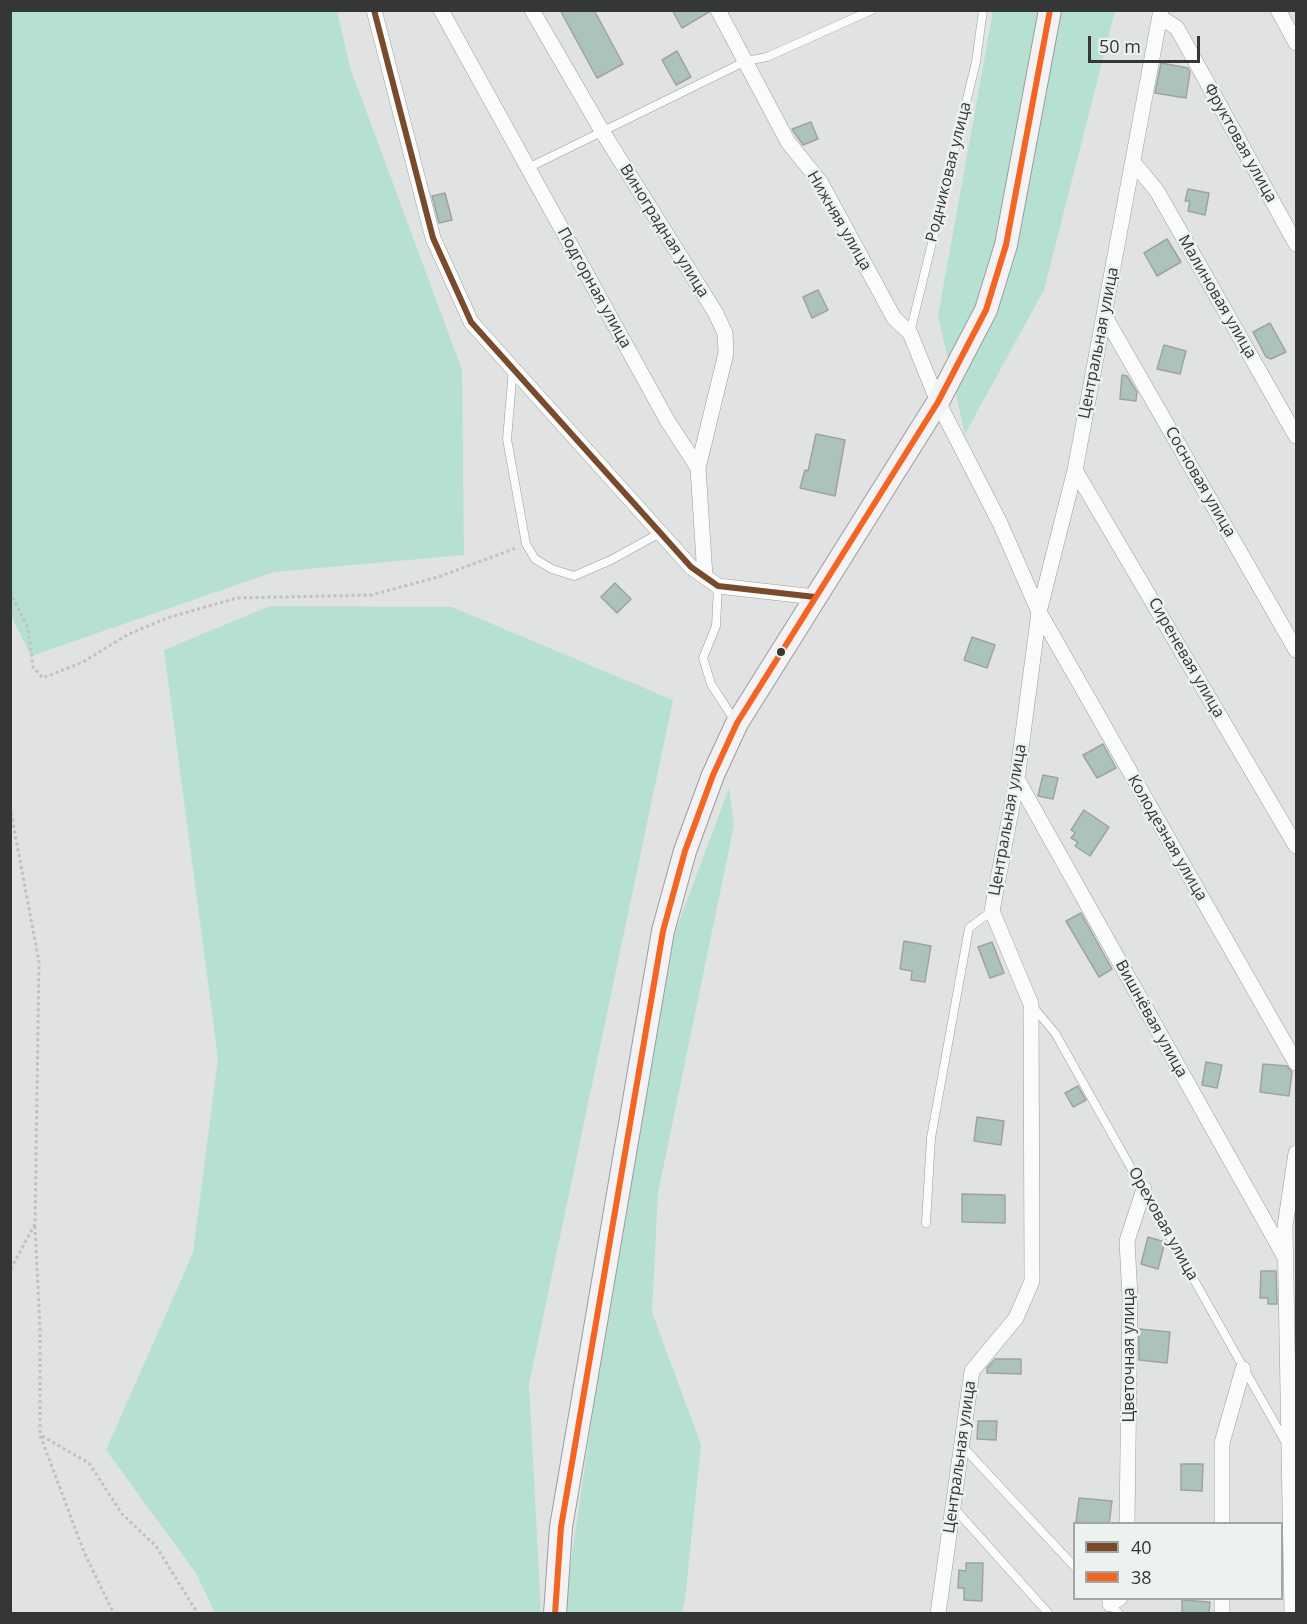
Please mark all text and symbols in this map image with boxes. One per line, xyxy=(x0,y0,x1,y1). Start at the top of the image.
scale bar xyxy=(1091,24,1204,62)
text: 50 m xyxy=(1099,34,1141,58)
street label: Фруктовая улица xyxy=(1199,80,1281,206)
street label: Родниковая улица xyxy=(922,100,976,244)
street label: Виноградная улица xyxy=(615,161,713,301)
street label: Нижняя улица xyxy=(803,168,875,274)
street label: Подгорная улица xyxy=(553,224,635,352)
street label: Малиновая улица xyxy=(1174,232,1260,362)
street label: Центральная улица xyxy=(1075,266,1123,420)
street label: Сосновая улица xyxy=(1161,423,1239,541)
street label: Сиреневая улица xyxy=(1144,595,1228,721)
unlabelled marker xyxy=(775,646,787,658)
street label: Центральная улица xyxy=(985,743,1031,897)
street label: Колодезная улица xyxy=(1123,772,1211,904)
street label: Вишнёвая улица xyxy=(1111,957,1191,1081)
street label: Ореховая улица xyxy=(1124,1164,1202,1284)
street label: Цветочная улица xyxy=(1119,1287,1139,1423)
street label: Центральная улица xyxy=(940,1379,980,1535)
legend xyxy=(1073,1522,1283,1600)
text: 40 xyxy=(1131,1535,1152,1559)
text: 38 xyxy=(1131,1565,1152,1589)

